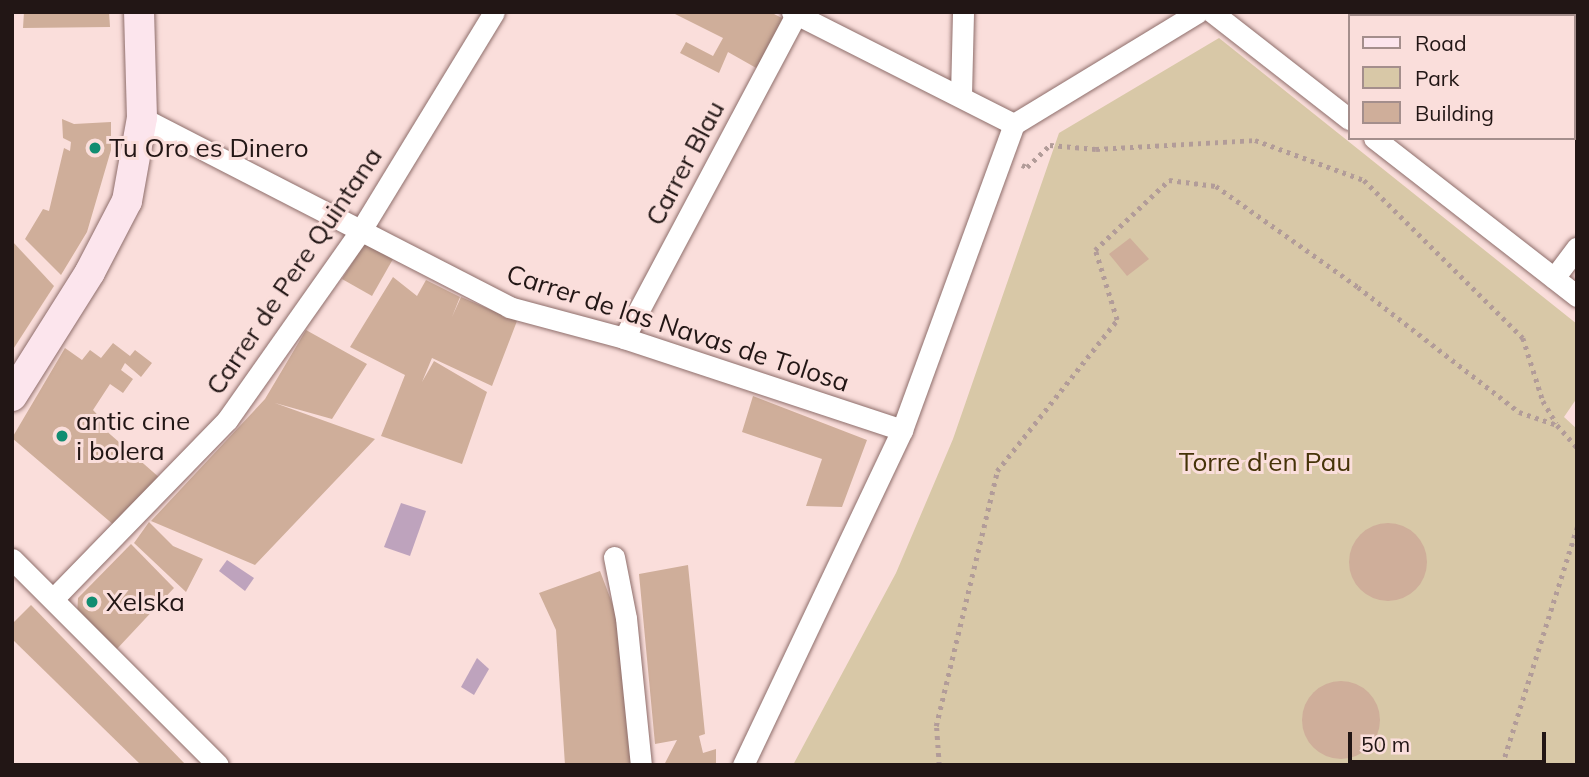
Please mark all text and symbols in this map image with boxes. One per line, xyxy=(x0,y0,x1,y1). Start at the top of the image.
legend xyxy=(1348,14,1575,140)
text: Road xyxy=(1415,30,1466,56)
text: Park xyxy=(1415,65,1459,91)
street label: Carrer Blau xyxy=(639,95,731,231)
text: Building xyxy=(1415,100,1494,126)
place label: Tu Oro es Dinero xyxy=(109,132,309,164)
marker: Tu Oro es Dinero xyxy=(87,140,103,156)
street label: Carrer de Pere Quintana xyxy=(200,142,388,400)
street label: Carrer de las Navas de Tolosa xyxy=(503,258,853,398)
place label: antic cine i bolera xyxy=(76,405,190,466)
marker: antic cine i bolera xyxy=(54,428,70,444)
park label: Torre d'en Pau xyxy=(1179,446,1351,478)
place label: Xelska xyxy=(106,586,185,618)
marker: Xelska xyxy=(84,594,100,610)
scale bar xyxy=(1351,718,1549,762)
text: 50 m xyxy=(1361,731,1410,757)

